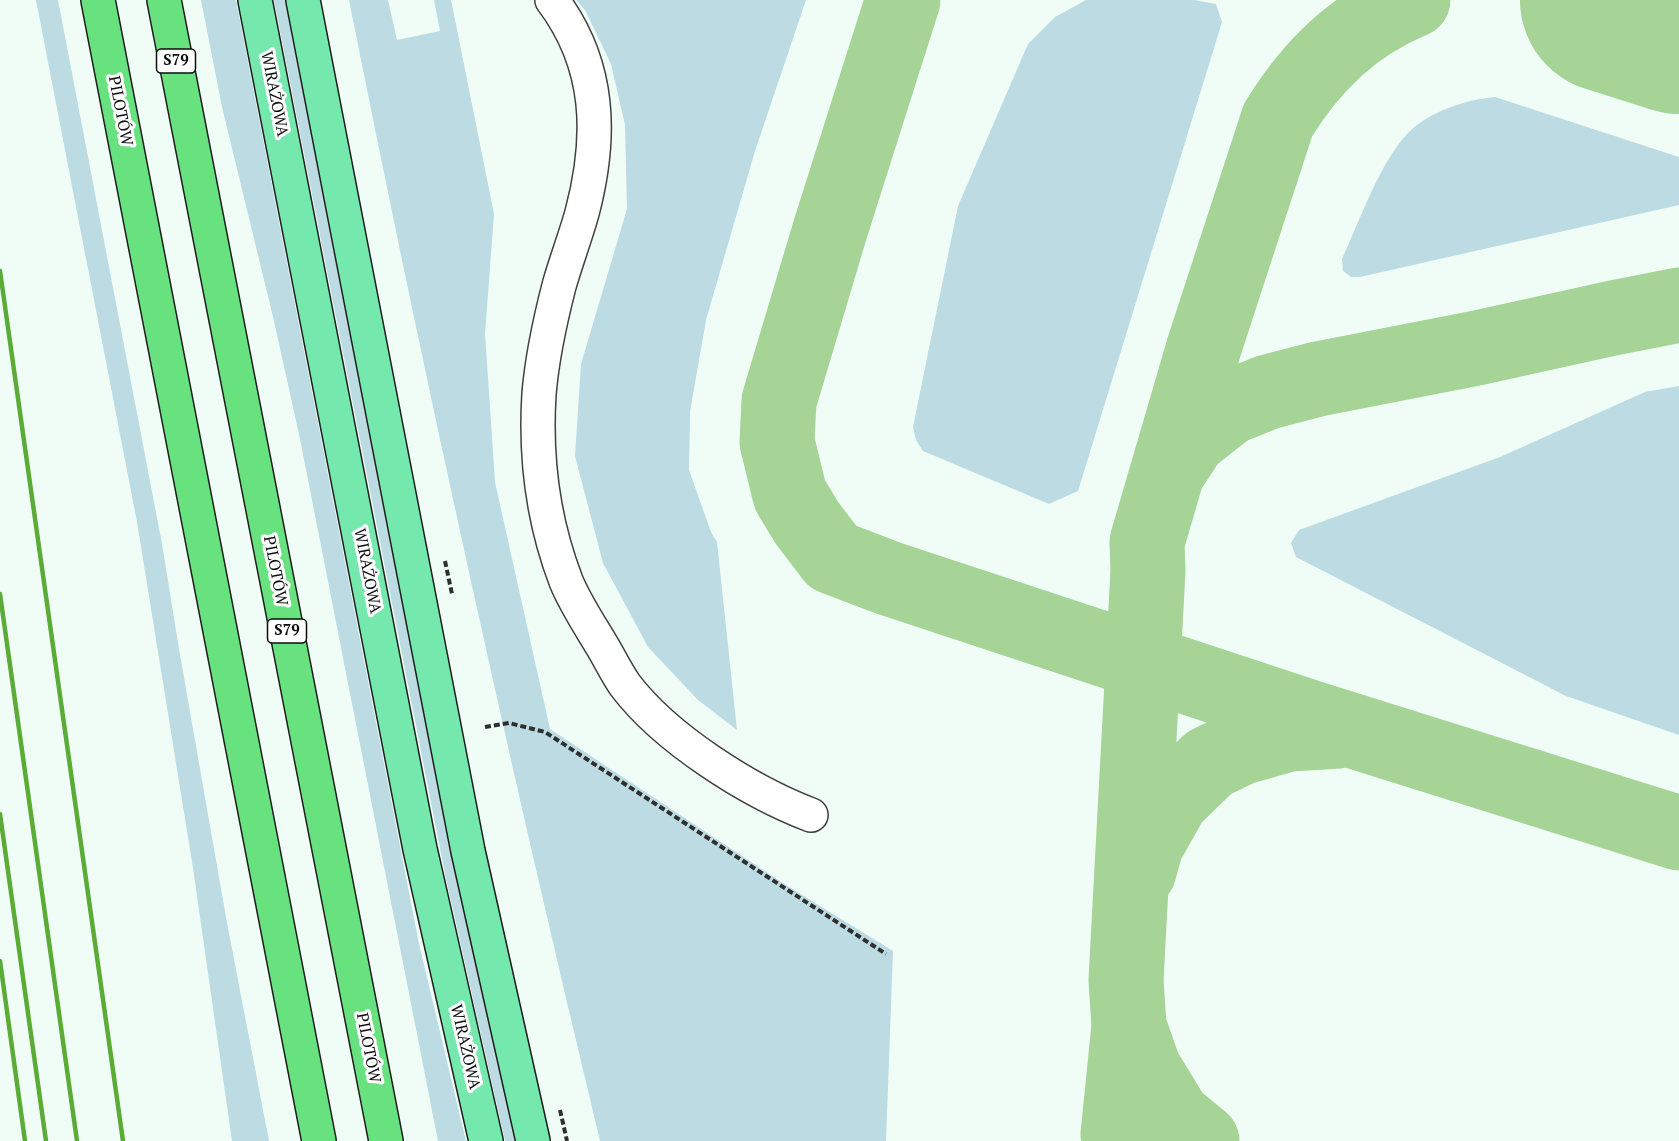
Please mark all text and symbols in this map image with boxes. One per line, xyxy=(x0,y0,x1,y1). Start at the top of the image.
road number: S79 xyxy=(156,49,195,73)
street label: WIRAŻOWA xyxy=(256,50,292,138)
street label: PILOTÓW xyxy=(104,74,136,148)
street label: WIRAŻOWA xyxy=(349,527,385,615)
street label: PILOTÓW xyxy=(259,534,291,608)
road number: S79 xyxy=(268,619,306,643)
street label: WIRAŻOWA xyxy=(446,1003,484,1091)
street label: PILOTÓW xyxy=(352,1011,384,1085)

